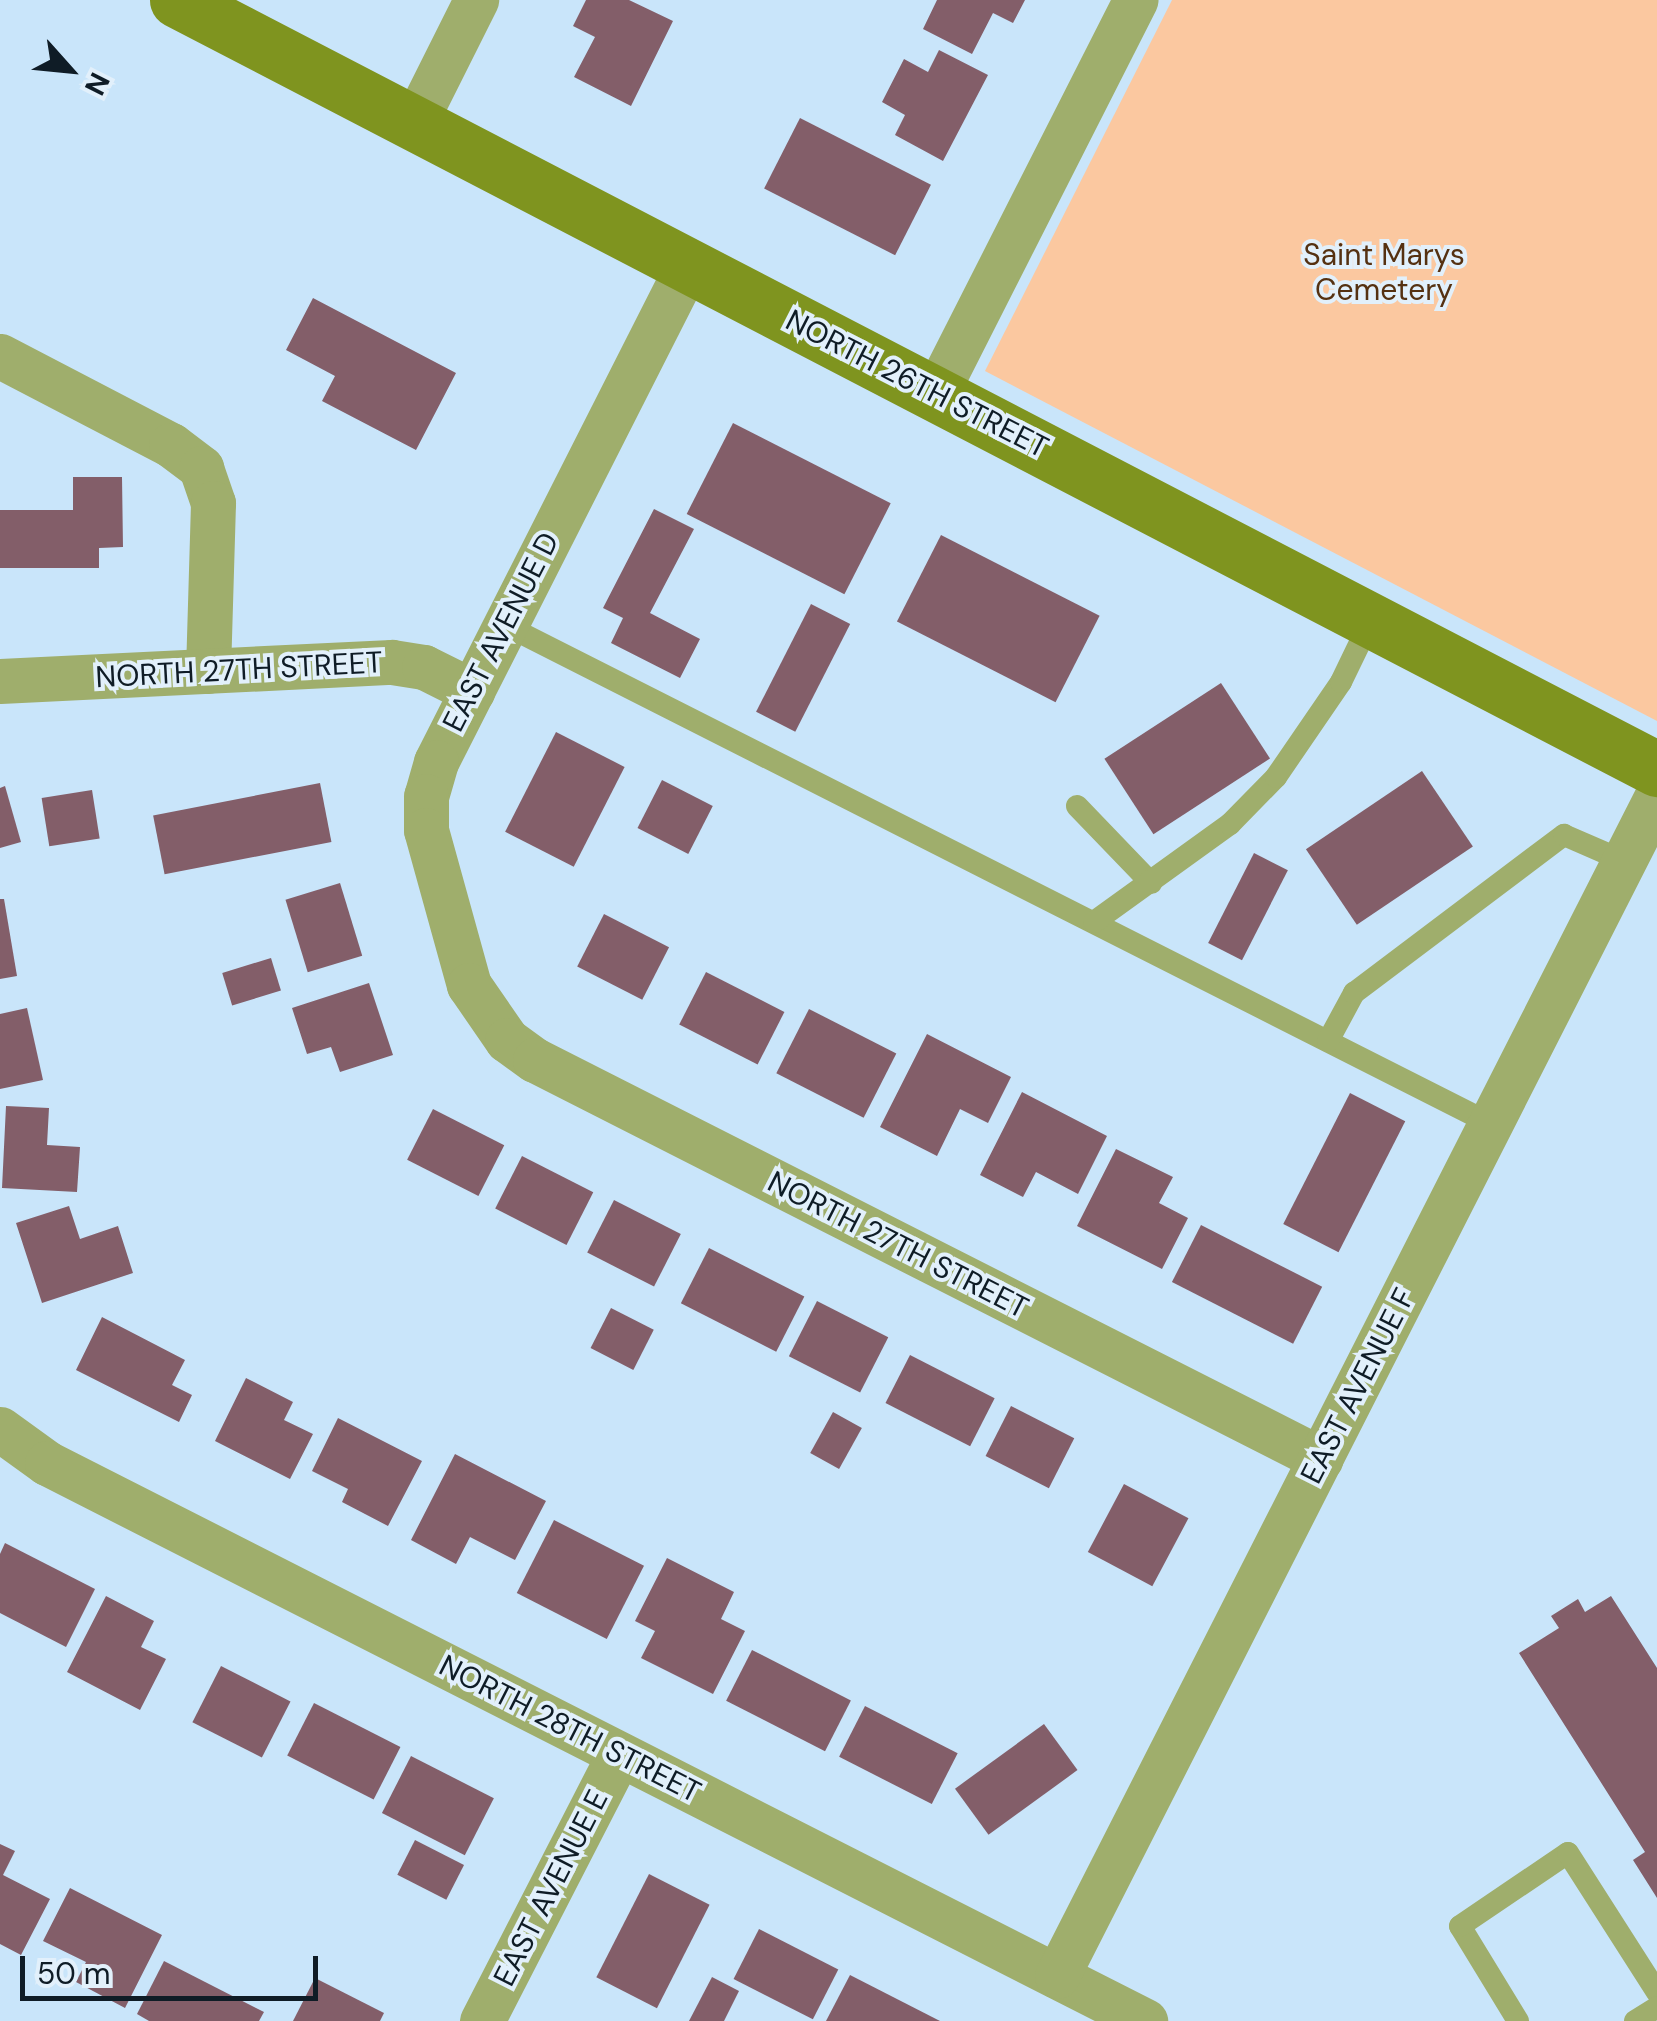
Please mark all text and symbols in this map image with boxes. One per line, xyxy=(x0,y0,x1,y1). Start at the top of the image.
north arrow xyxy=(20,20,120,120)
text: N xyxy=(76,66,118,101)
park label: Saint Marys Cemetery xyxy=(1303,237,1465,308)
street label: NORTH 26TH STREET xyxy=(780,302,1054,466)
street label: EAST AVENUE D xyxy=(435,526,567,738)
street label: NORTH 27TH STREET xyxy=(95,645,383,695)
street label: NORTH 27TH STREET xyxy=(762,1164,1034,1326)
street label: EAST AVENUE F xyxy=(1293,1283,1423,1489)
street label: NORTH 28TH STREET xyxy=(433,1647,707,1811)
street label: EAST AVENUE E xyxy=(486,1784,616,1992)
scale bar xyxy=(25,1936,322,1998)
text: 50 m xyxy=(37,1954,111,1993)

